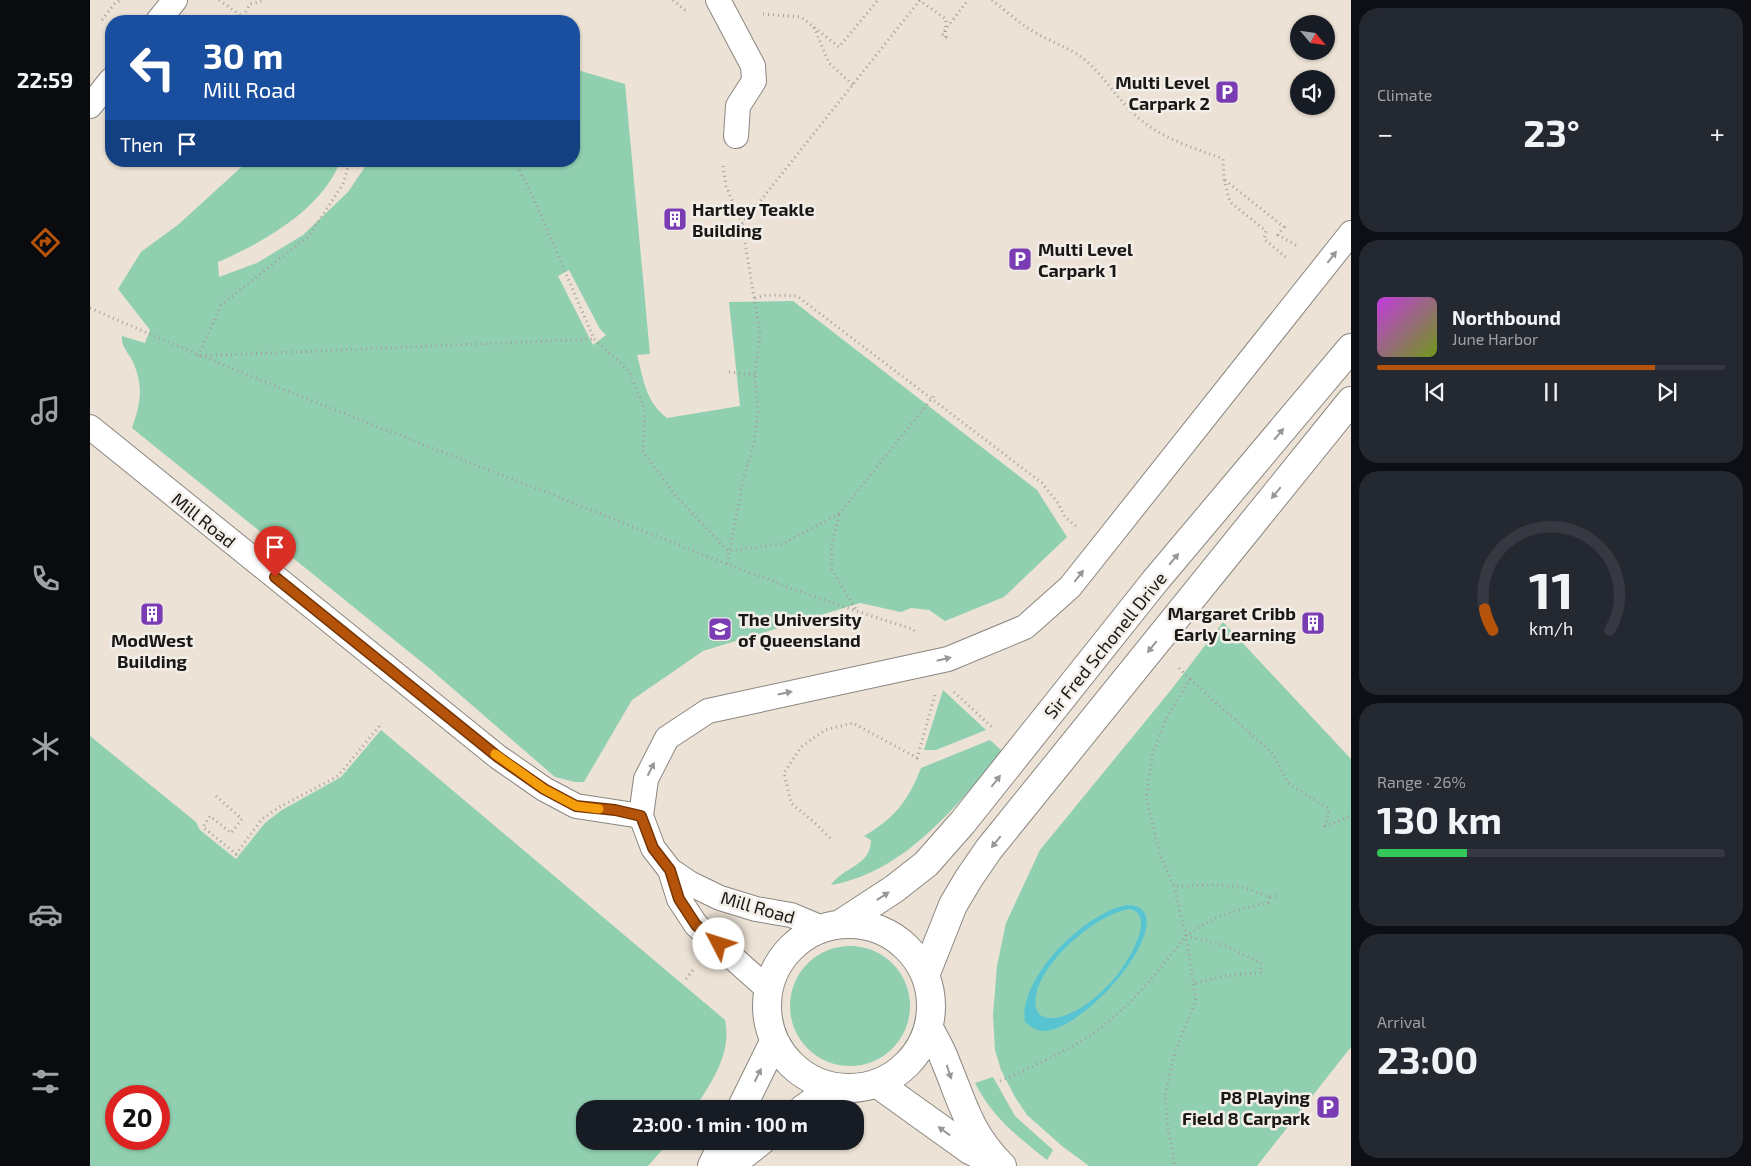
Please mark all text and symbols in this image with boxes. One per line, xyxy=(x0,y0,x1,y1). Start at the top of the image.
north arrow xyxy=(1290,15,1335,60)
map controls xyxy=(1290,15,1335,115)
text: 30 m xyxy=(203,34,283,76)
icon: left xyxy=(120,35,185,100)
text: 22:59 xyxy=(17,66,73,92)
button: sound xyxy=(1290,70,1335,115)
place label: Multi Level Carpark 2 xyxy=(1115,71,1210,114)
text: Mill Road xyxy=(203,76,296,102)
parking icon: Multi Level Carpark 2 xyxy=(1214,79,1240,105)
text: Climate xyxy=(1377,85,1432,104)
text: 23° xyxy=(1523,109,1580,155)
text: − xyxy=(1377,116,1393,150)
text: + xyxy=(1710,116,1725,150)
icon: arrive xyxy=(173,130,201,158)
text: Then xyxy=(120,133,163,156)
place label: Hartley Teakle Building xyxy=(692,198,815,241)
building icon: Hartley Teakle Building xyxy=(662,206,688,232)
icon: directions xyxy=(28,225,63,260)
place label: Multi Level Carpark 1 xyxy=(1038,238,1133,281)
parking icon: Multi Level Carpark 1 xyxy=(1007,246,1033,272)
one-way arrow xyxy=(1327,251,1338,264)
text: Northbound xyxy=(1452,306,1561,329)
text: June Harbor xyxy=(1452,329,1539,348)
icon: previous xyxy=(1421,378,1449,406)
icon: pause xyxy=(1537,378,1565,406)
icon: next xyxy=(1653,378,1681,406)
icon: music xyxy=(28,393,63,428)
one-way arrow xyxy=(1273,428,1284,441)
one-way arrow xyxy=(1271,486,1282,499)
street label: Mill Road xyxy=(168,488,240,552)
pin xyxy=(254,526,296,577)
icon: arrive xyxy=(261,533,289,561)
one-way arrow xyxy=(1168,553,1180,565)
text: 11 xyxy=(1529,557,1573,619)
icon: phone xyxy=(28,561,63,596)
street label: Sir Fred Schonell Drive xyxy=(1039,567,1171,723)
one-way arrow xyxy=(1074,570,1085,583)
building icon: ModWest Building xyxy=(139,601,165,627)
place label: Margaret Cribb Early Learning xyxy=(1167,602,1297,645)
place label: The University of Queensland xyxy=(738,608,863,651)
building icon: Margaret Cribb Early Learning xyxy=(1300,610,1326,636)
school or university icon: The University of Queensland xyxy=(707,616,733,642)
text: km/h xyxy=(1529,617,1573,639)
place label: ModWest Building xyxy=(111,629,194,672)
one-way arrow xyxy=(1147,640,1158,653)
one-way arrow xyxy=(936,655,951,663)
one-way arrow xyxy=(777,689,792,697)
icon: climate xyxy=(28,729,63,764)
one-way arrow xyxy=(647,761,655,776)
text: Range · 26% xyxy=(1377,772,1466,791)
one-way arrow xyxy=(991,774,1001,788)
text: 130 km xyxy=(1377,796,1502,842)
one-way arrow xyxy=(990,835,1001,848)
street label: Mill Road xyxy=(718,886,798,928)
one-way arrow xyxy=(876,892,889,901)
icon: car xyxy=(28,897,63,932)
position arrow xyxy=(692,917,744,969)
text: Arrival xyxy=(1377,1012,1426,1031)
text: 23:00 xyxy=(1377,1036,1478,1082)
icon: filters xyxy=(28,1064,63,1099)
one-way arrow xyxy=(946,1065,954,1080)
one-way arrow xyxy=(754,1068,762,1083)
speed limit sign: 20 xyxy=(105,1085,170,1150)
place label: P8 Playing Field 8 Carpark xyxy=(1182,1086,1311,1129)
parking icon: P8 Playing Field 8 Carpark xyxy=(1315,1094,1341,1120)
text: 23:00 · 1 min · 100 m xyxy=(632,1113,808,1136)
one-way arrow xyxy=(937,1126,950,1136)

